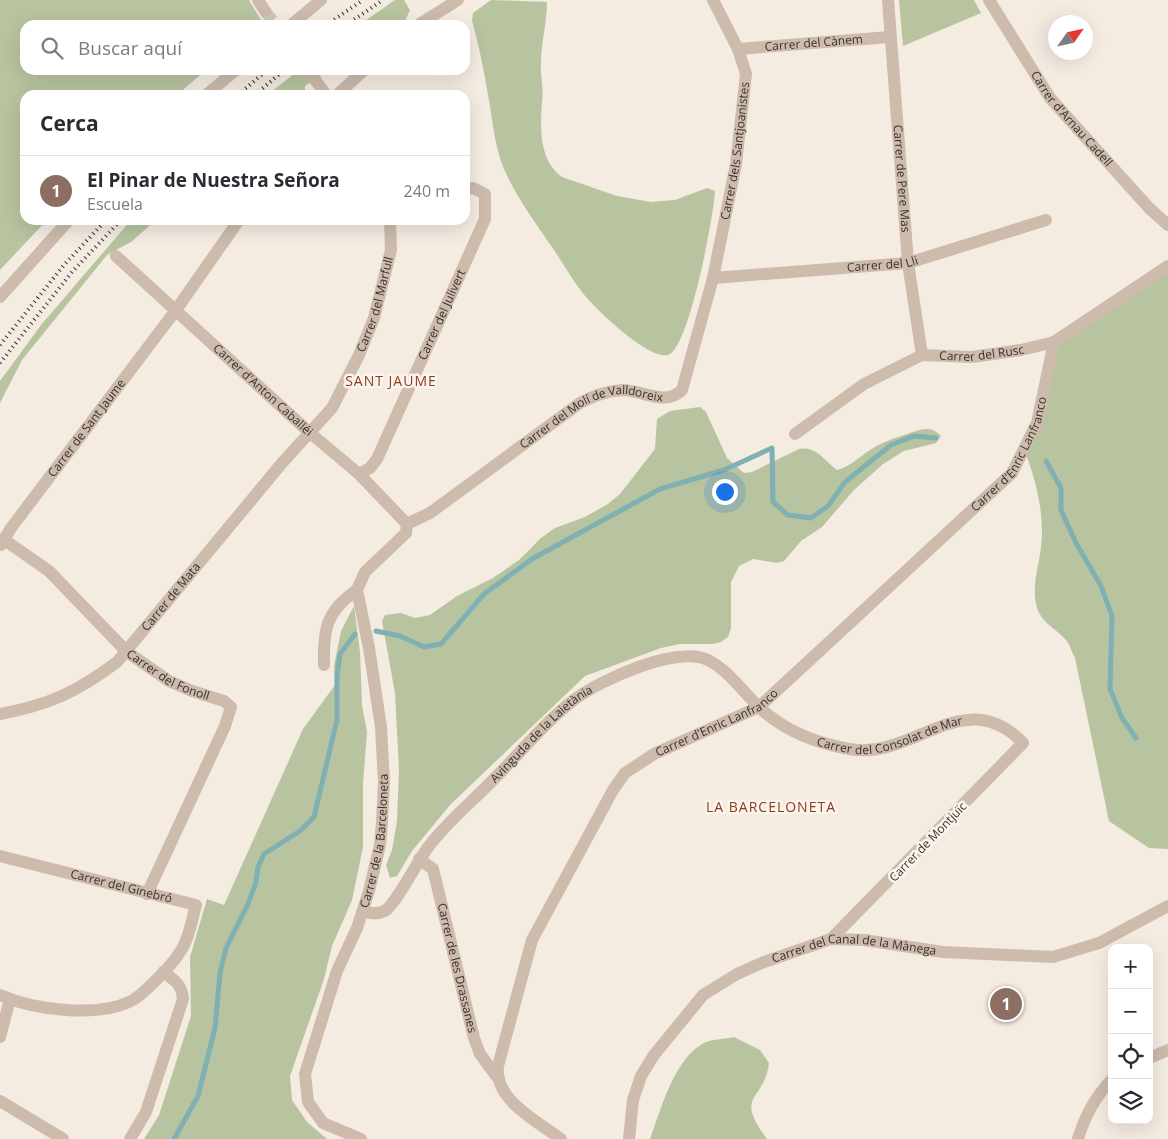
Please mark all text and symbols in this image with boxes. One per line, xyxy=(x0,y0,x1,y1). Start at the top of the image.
north arrow xyxy=(1048,15,1093,60)
search box xyxy=(20,20,470,75)
street label: Carrer del Cànem xyxy=(764,30,864,55)
icon: search xyxy=(38,34,66,62)
text: Buscar aquí xyxy=(78,35,182,61)
street label: Carrer d'Arnau Cadell xyxy=(1027,67,1117,170)
street label: Carrer dels Santjoanistes xyxy=(716,81,753,221)
text: Cerca xyxy=(40,109,99,137)
street label: Carrer de Pere Mas xyxy=(890,124,915,233)
text: El Pinar de Nuestra Señora xyxy=(87,167,340,193)
text: 1 xyxy=(51,180,61,202)
text: 240 m xyxy=(404,180,450,202)
text: Escuela xyxy=(87,193,143,215)
street label: Carrer del Lli xyxy=(846,251,920,276)
street label: Carrer del Marfull xyxy=(352,255,397,355)
street label: Carrer del Julivert xyxy=(414,267,469,363)
street label: Carrer d'Anton Caballéi xyxy=(210,340,317,440)
street label: Carrer del Rusc xyxy=(939,340,1026,365)
district label: SANT JAUME xyxy=(345,371,437,390)
street label: Carrer de Sant Jaume xyxy=(43,375,129,480)
street label: Carrer del Molí de Valldoreix xyxy=(516,381,664,453)
street label: Carrer d'Enric Lanfranco xyxy=(967,395,1050,515)
your location xyxy=(712,479,738,505)
street label: Carrer de Mata xyxy=(137,559,204,635)
street label: Carrer del Fonoll xyxy=(123,645,212,704)
street label: Avinguda de la Laietània xyxy=(486,681,595,786)
street label: Carrer d'Enric Lanfranco xyxy=(652,685,781,760)
street label: Carrer del Consolat de Mar xyxy=(815,712,964,758)
street label: Carrer de la Barceloneta xyxy=(355,773,392,910)
district label: LA BARCELONETA xyxy=(706,797,836,816)
street label: Carrer de Montjuïc xyxy=(885,798,970,885)
street label: Carrer del Ginebró xyxy=(69,865,174,907)
street label: Carrer de les Drassanes xyxy=(434,901,481,1035)
street label: Carrer del Canal de la Mànega xyxy=(769,930,938,967)
map controls xyxy=(1108,944,1153,1124)
button: + xyxy=(1108,944,1153,989)
pin: 1 xyxy=(990,985,1022,1023)
button: − xyxy=(1108,989,1153,1034)
button: locate xyxy=(1108,1034,1153,1079)
button: layers xyxy=(1108,1079,1153,1124)

